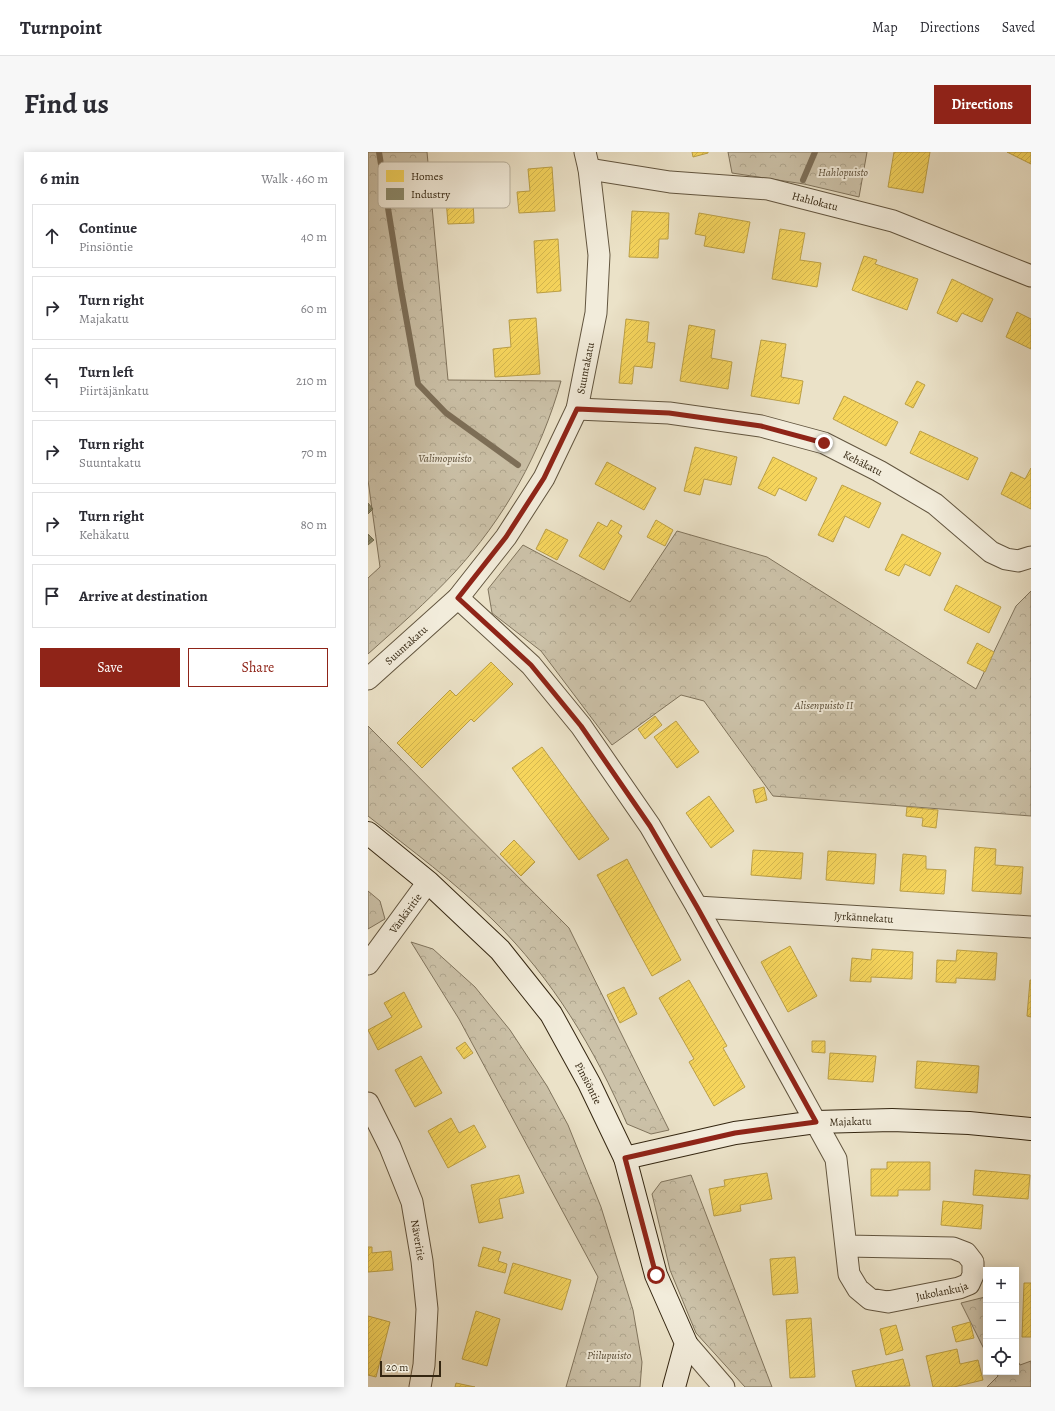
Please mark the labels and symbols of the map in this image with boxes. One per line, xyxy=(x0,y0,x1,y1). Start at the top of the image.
legend xyxy=(378,162,510,208)
park label: Hahlopuisto xyxy=(818,165,869,180)
text: Homes xyxy=(411,169,443,184)
text: Industry xyxy=(411,187,450,202)
street label: Hahlokatu xyxy=(790,188,840,215)
street label: Suuntakatu xyxy=(573,341,598,395)
route end xyxy=(815,434,833,452)
street label: Kehäkatu xyxy=(840,447,885,480)
park label: Valimopuisto xyxy=(418,451,472,466)
street label: Suuntakatu xyxy=(382,622,431,668)
park label: Alisenpuisto II xyxy=(794,698,854,713)
street label: Vänkäritie xyxy=(385,890,425,937)
street label: Jyrkännekatu xyxy=(833,908,894,927)
street label: Pinsiöntie xyxy=(571,1059,605,1107)
street label: Majakatu xyxy=(829,1114,872,1130)
street label: Näveritie xyxy=(407,1218,429,1262)
route start xyxy=(647,1266,665,1284)
street label: Jukolankuja xyxy=(915,1278,971,1304)
park label: Piilupuisto xyxy=(587,1348,632,1363)
scale bar xyxy=(380,1359,441,1378)

